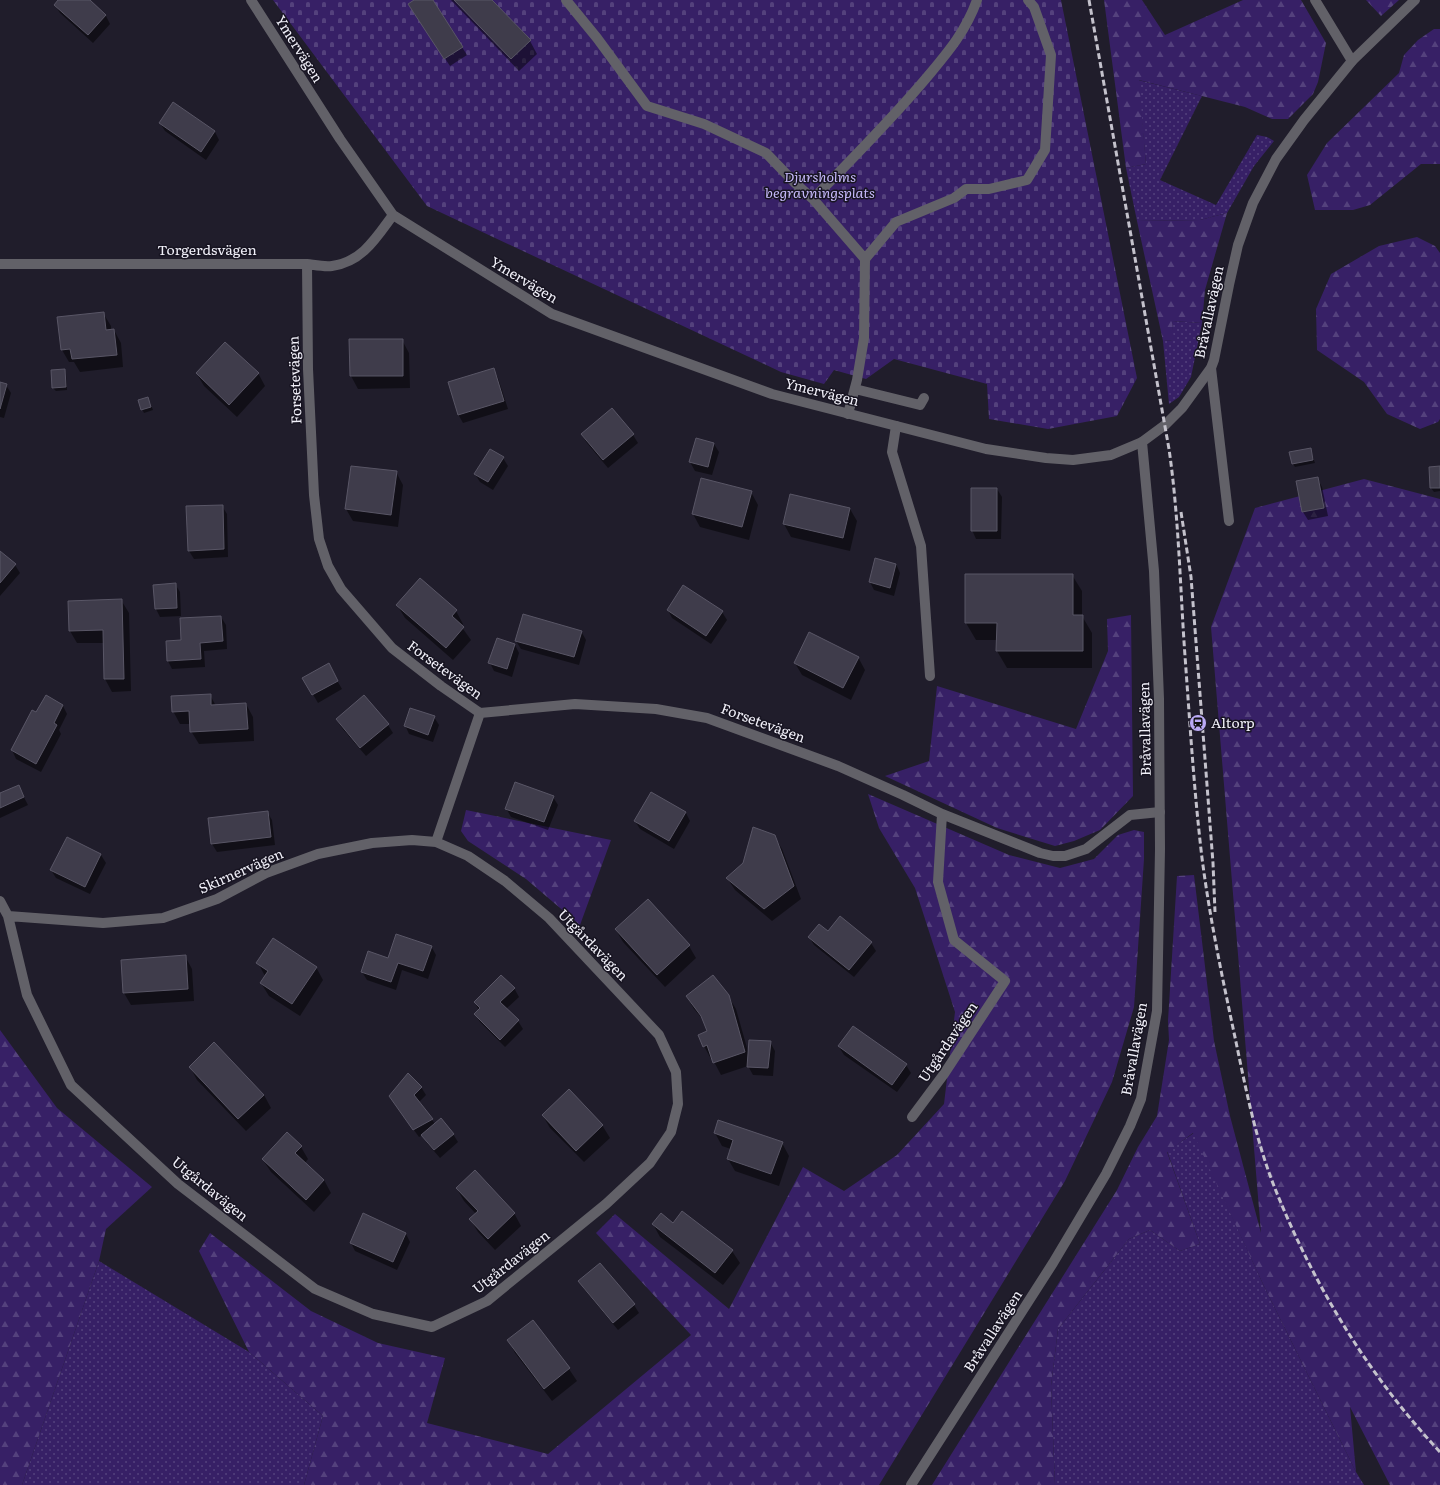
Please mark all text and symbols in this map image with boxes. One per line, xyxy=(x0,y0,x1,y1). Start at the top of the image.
street label: Ymervägen xyxy=(271,11,328,86)
park label: Djursholms begravningsplats xyxy=(765,166,875,202)
street label: Torgerdsvägen xyxy=(157,239,257,259)
street label: Ymervägen xyxy=(487,251,562,307)
street label: Bråvallavägen xyxy=(1188,264,1228,360)
street label: Forsetevägen xyxy=(282,336,306,425)
street label: Ymervägen xyxy=(783,372,861,410)
street label: Forsetevägen xyxy=(404,635,487,703)
street label: Bråvallavägen xyxy=(1133,682,1155,776)
street label: Forsetevägen xyxy=(718,698,808,747)
place label: Altorp xyxy=(1211,712,1255,732)
station icon: Altorp xyxy=(1188,713,1208,733)
street label: Skirnervägen xyxy=(195,843,286,898)
street label: Utgårdavägen xyxy=(554,904,633,985)
street label: Utgårdavägen xyxy=(913,997,981,1086)
street label: Bråvallavägen xyxy=(1115,1001,1151,1097)
street label: Utgårdavägen xyxy=(168,1151,253,1225)
street label: Utgårdavägen xyxy=(468,1225,553,1298)
street label: Bråvallavägen xyxy=(958,1285,1026,1375)

